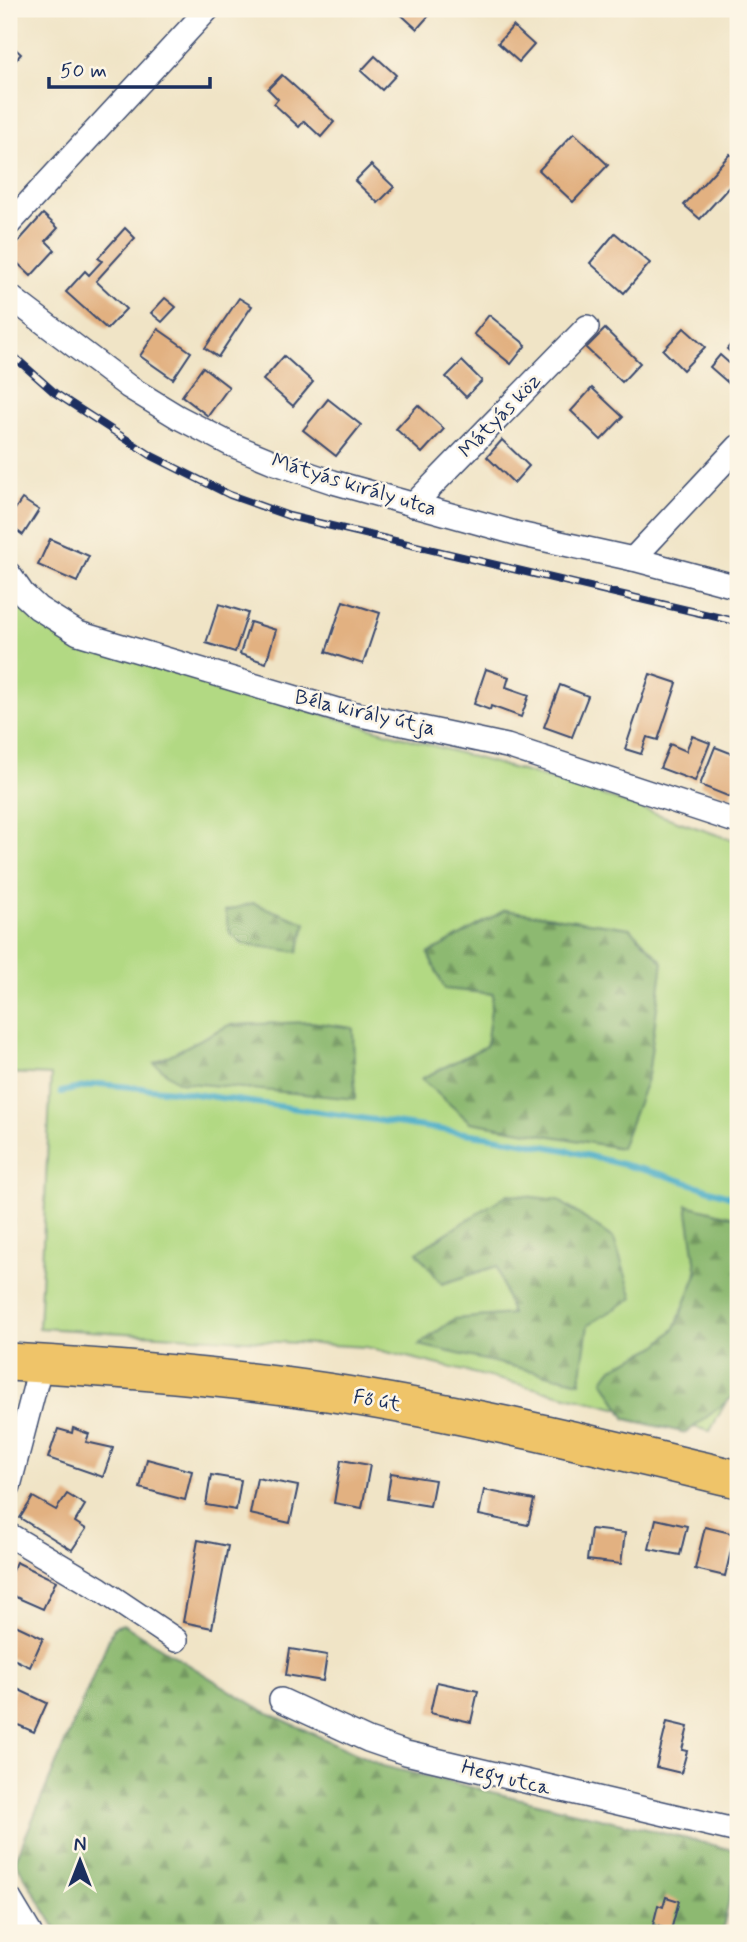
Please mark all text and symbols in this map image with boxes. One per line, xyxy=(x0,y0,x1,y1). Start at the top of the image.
scale bar xyxy=(49,46,210,90)
text: 50 m xyxy=(60,57,107,85)
street label: Mátyás köz xyxy=(453,368,547,464)
street label: Mátyás király utca xyxy=(268,447,440,523)
street label: Béla király útja xyxy=(292,683,438,743)
street label: Fő út xyxy=(351,1383,404,1419)
street label: Hegy utca xyxy=(458,1753,554,1805)
north arrow xyxy=(46,1826,116,1896)
text: N xyxy=(74,1833,86,1858)

